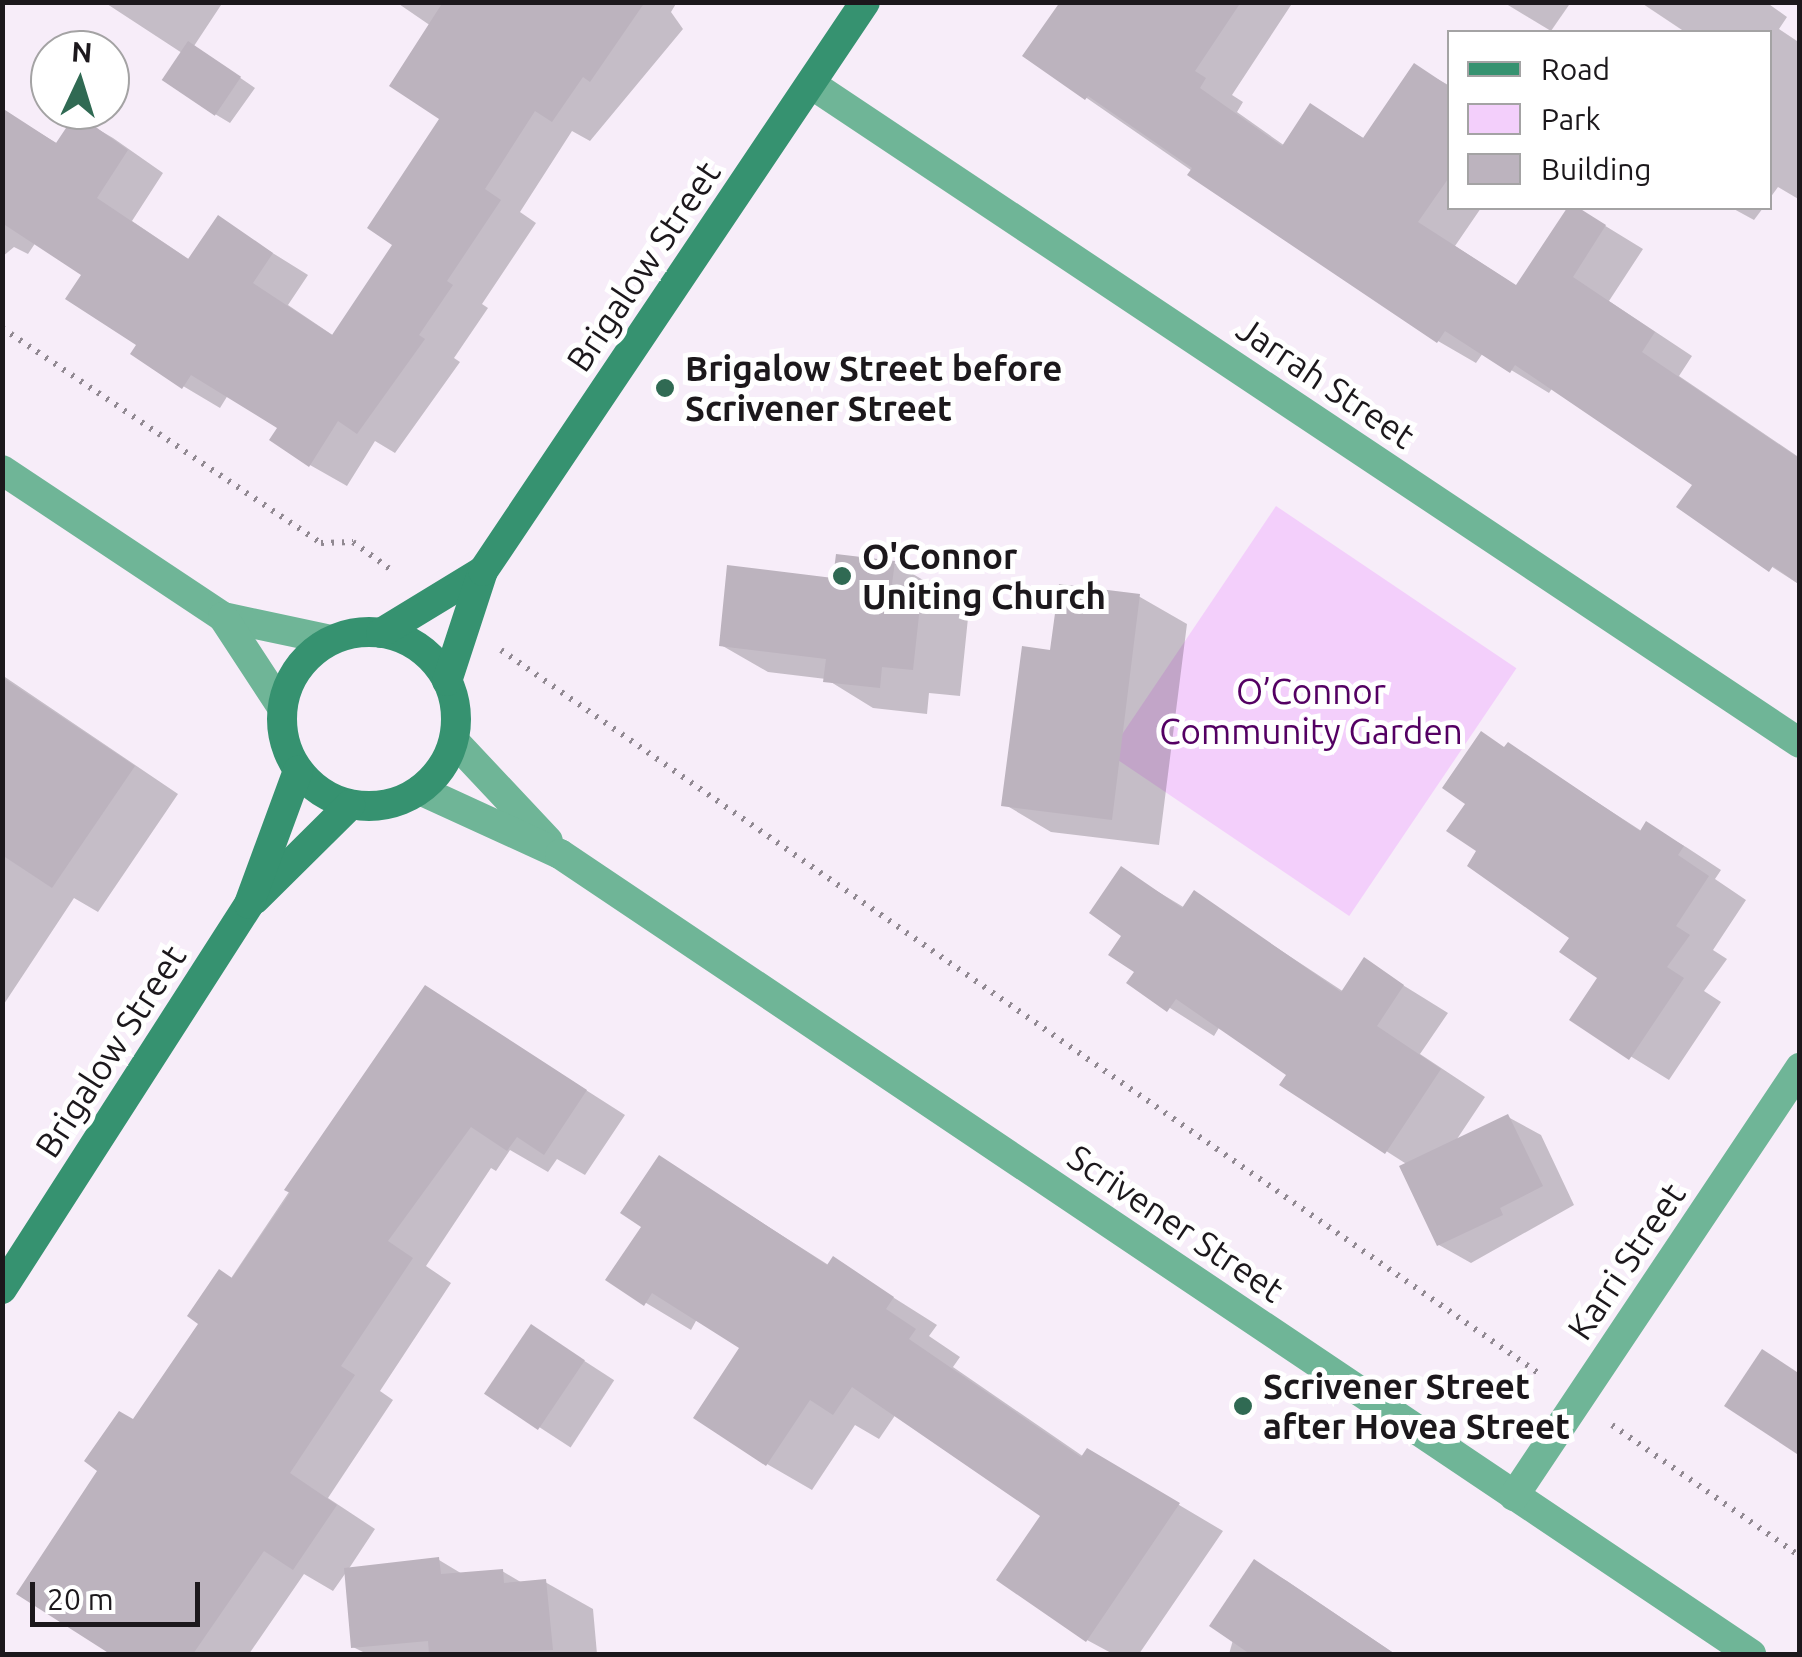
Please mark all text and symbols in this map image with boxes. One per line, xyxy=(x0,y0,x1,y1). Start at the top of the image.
north arrow xyxy=(30,30,130,130)
legend xyxy=(1447,30,1772,210)
text: N xyxy=(70,35,93,68)
text: Road xyxy=(1541,52,1610,86)
text: Park xyxy=(1541,102,1601,136)
text: Building xyxy=(1541,152,1652,186)
street label: Brigalow Street xyxy=(557,153,729,379)
street label: Jarrah Street xyxy=(1229,307,1423,457)
place label: Brigalow Street before Scrivener Street xyxy=(685,347,1062,429)
marker: Brigalow Street before Scrivener Street xyxy=(654,377,676,399)
place label: O'Connor Uniting Church xyxy=(862,535,1106,617)
marker: O'Connor Uniting Church xyxy=(831,565,853,587)
park label: O’Connor Community Garden xyxy=(1159,670,1463,752)
street label: Brigalow Street xyxy=(26,937,194,1165)
street label: Scrivener Street xyxy=(1060,1135,1292,1311)
street label: Karri Street xyxy=(1558,1175,1694,1347)
place label: Scrivener Street after Hovea Street xyxy=(1263,1365,1570,1447)
marker: Scrivener Street after Hovea Street xyxy=(1232,1395,1254,1417)
scale bar xyxy=(35,1562,205,1624)
text: 20 m xyxy=(47,1582,114,1616)

